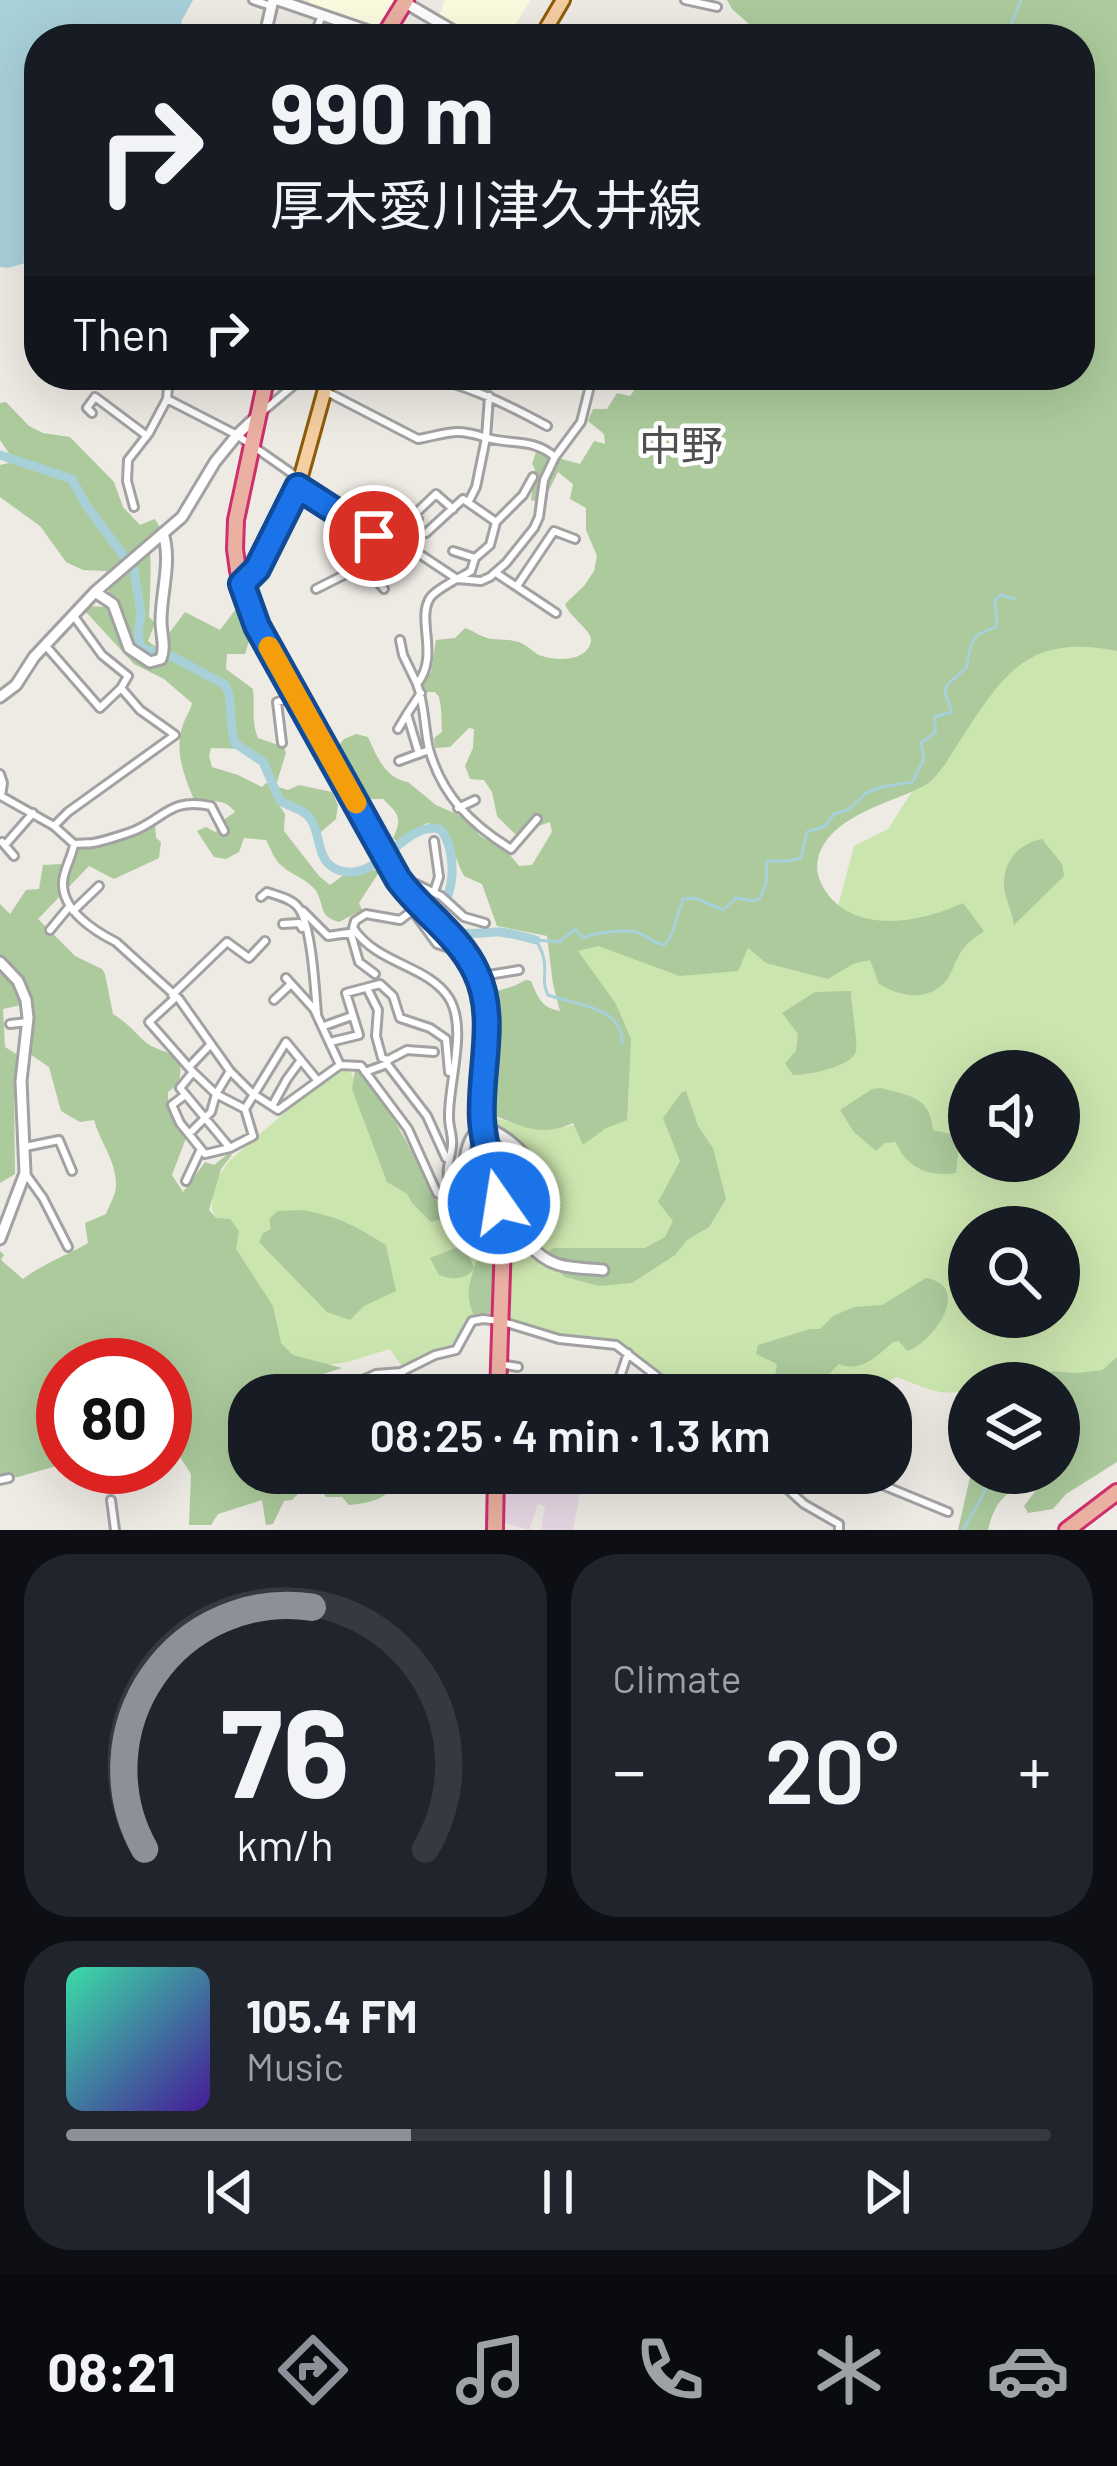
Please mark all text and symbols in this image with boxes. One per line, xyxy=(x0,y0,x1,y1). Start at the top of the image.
text: 990 m xyxy=(270,60,494,161)
icon: right xyxy=(72,72,228,228)
text: 厚木愛川津久井線 xyxy=(270,171,702,236)
icon: right xyxy=(194,300,260,366)
text: Then xyxy=(72,306,170,360)
district label: 中野 xyxy=(639,419,723,469)
pin xyxy=(323,485,425,587)
icon: arrive xyxy=(341,503,407,569)
map controls xyxy=(948,1050,1080,1494)
button: sound xyxy=(948,1050,1080,1182)
position arrow xyxy=(436,1140,562,1266)
button: search xyxy=(948,1206,1080,1338)
speed limit sign: 80 xyxy=(36,1338,192,1494)
button: layers xyxy=(948,1362,1080,1494)
text: 08:25 · 4 min · 1.3 km xyxy=(370,1407,770,1461)
text: Climate xyxy=(613,1654,742,1701)
text: 76 xyxy=(221,1673,350,1823)
text: 20° xyxy=(764,1714,899,1822)
text: − xyxy=(613,1729,646,1808)
text: + xyxy=(1018,1729,1051,1808)
text: km/h xyxy=(237,1817,334,1869)
text: 105.4 FM xyxy=(246,1988,418,2042)
text: Music xyxy=(246,2042,344,2089)
icon: previous xyxy=(197,2159,263,2225)
icon: pause xyxy=(525,2159,591,2225)
icon: next xyxy=(854,2159,920,2225)
icon: directions xyxy=(271,2328,355,2412)
icon: music xyxy=(449,2328,533,2412)
icon: phone xyxy=(628,2328,712,2412)
icon: climate xyxy=(807,2328,891,2412)
icon: car xyxy=(986,2328,1070,2412)
text: 08:21 xyxy=(47,2338,176,2403)

